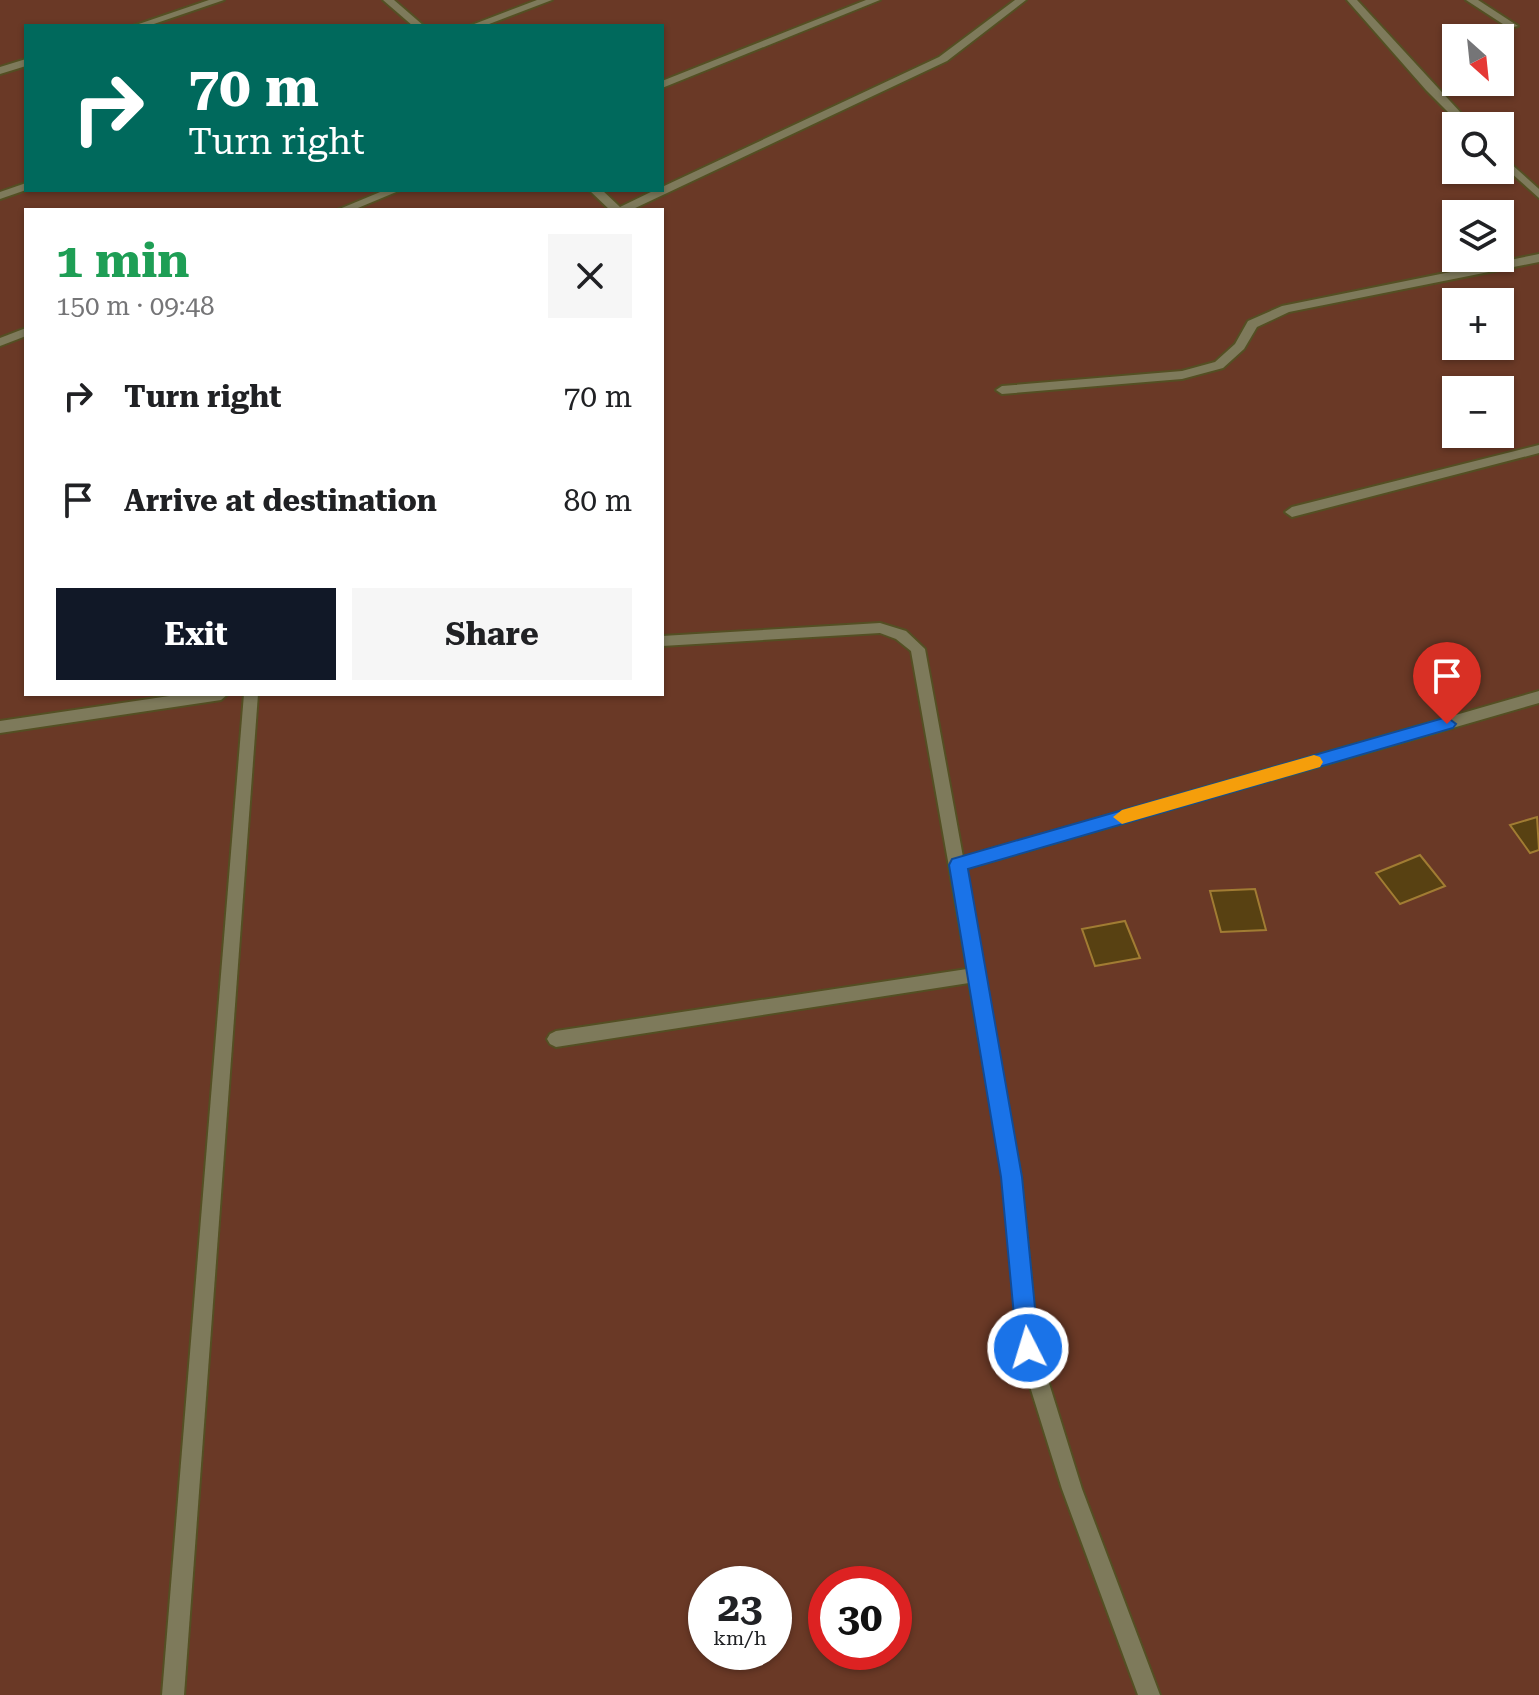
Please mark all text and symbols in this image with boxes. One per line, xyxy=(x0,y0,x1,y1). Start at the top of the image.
north arrow xyxy=(1442,24,1514,96)
map controls xyxy=(1442,24,1514,448)
text: 70 m xyxy=(188,54,319,120)
icon: right xyxy=(56,56,160,160)
button: search xyxy=(1442,112,1514,184)
text: Turn right xyxy=(188,121,365,163)
button: layers xyxy=(1442,200,1514,272)
text: 1 min xyxy=(56,233,189,289)
button: close xyxy=(548,234,632,318)
button: + xyxy=(1442,288,1514,360)
text: 150 m · 09:48 xyxy=(56,291,215,321)
icon: right xyxy=(56,374,100,418)
button: − xyxy=(1442,376,1514,448)
text: Turn right xyxy=(124,379,281,414)
text: 70 m xyxy=(563,379,632,414)
icon: arrive xyxy=(56,478,100,522)
text: Arrive at destination xyxy=(124,483,437,518)
text: 80 m xyxy=(563,483,632,518)
button: Exit xyxy=(56,588,336,680)
button: Share xyxy=(352,588,632,680)
pin xyxy=(1413,642,1481,724)
icon: arrive xyxy=(1425,654,1469,698)
position arrow xyxy=(986,1306,1070,1390)
speed limit sign: 30 xyxy=(808,1566,912,1670)
text: 23 xyxy=(718,1584,762,1631)
text: km/h xyxy=(713,1626,767,1650)

